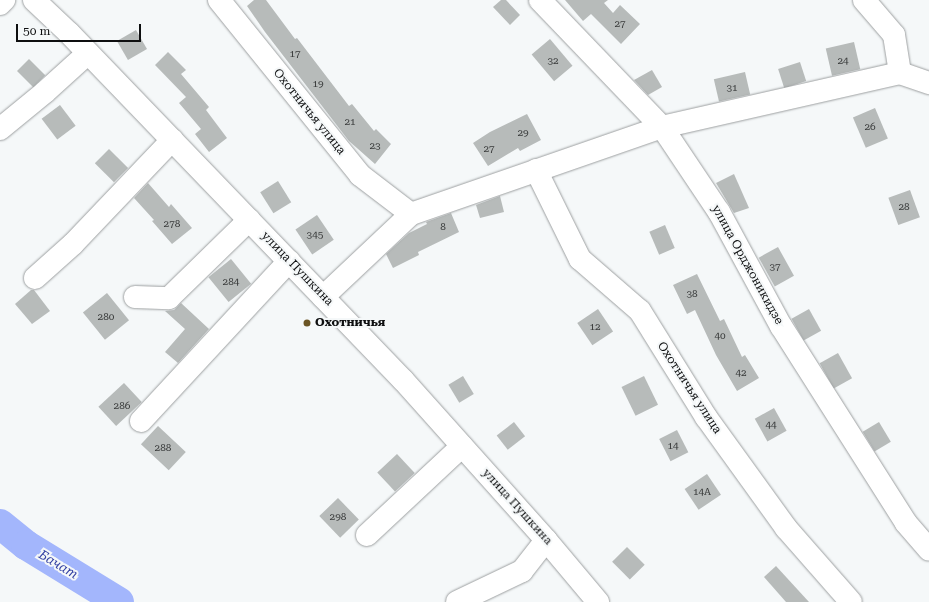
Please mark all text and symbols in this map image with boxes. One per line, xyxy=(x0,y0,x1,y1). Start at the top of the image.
scale bar xyxy=(18,16,143,42)
house number: 27 xyxy=(614,18,626,30)
text: 50 m xyxy=(23,24,50,38)
house number: 17 xyxy=(289,48,301,60)
house number: 32 xyxy=(547,55,559,67)
house number: 24 xyxy=(837,55,849,67)
street label: Охотничья улица xyxy=(270,66,348,158)
house number: 19 xyxy=(312,78,324,90)
house number: 31 xyxy=(726,82,738,94)
house number: 21 xyxy=(344,116,356,128)
house number: 26 xyxy=(864,121,876,133)
house number: 29 xyxy=(517,127,529,139)
house number: 23 xyxy=(369,140,381,152)
house number: 27 xyxy=(483,143,495,155)
house number: 28 xyxy=(898,201,910,213)
street label: улица Орджоникидзе xyxy=(708,203,786,327)
house number: 278 xyxy=(164,218,180,230)
house number: 8 xyxy=(440,221,446,233)
street label: улица Пушкина xyxy=(258,229,336,309)
house number: 345 xyxy=(307,229,323,241)
house number: 37 xyxy=(769,261,781,273)
house number: 284 xyxy=(223,276,239,288)
house number: 38 xyxy=(686,288,698,300)
house number: 280 xyxy=(98,311,114,323)
place label: Охотничья xyxy=(315,316,385,330)
marker: Охотничья xyxy=(302,318,312,328)
house number: 12 xyxy=(589,321,601,333)
house number: 40 xyxy=(714,330,726,342)
street label: Охотничья улица xyxy=(654,339,724,437)
house number: 42 xyxy=(735,367,747,379)
house number: 286 xyxy=(114,400,130,412)
house number: 44 xyxy=(765,419,777,431)
house number: 14 xyxy=(667,440,679,452)
house number: 288 xyxy=(155,442,171,454)
street label: улица Пушкина xyxy=(479,466,555,548)
house number: 14А xyxy=(693,486,711,498)
house number: 298 xyxy=(330,511,346,523)
water label: Бачат xyxy=(36,547,80,583)

